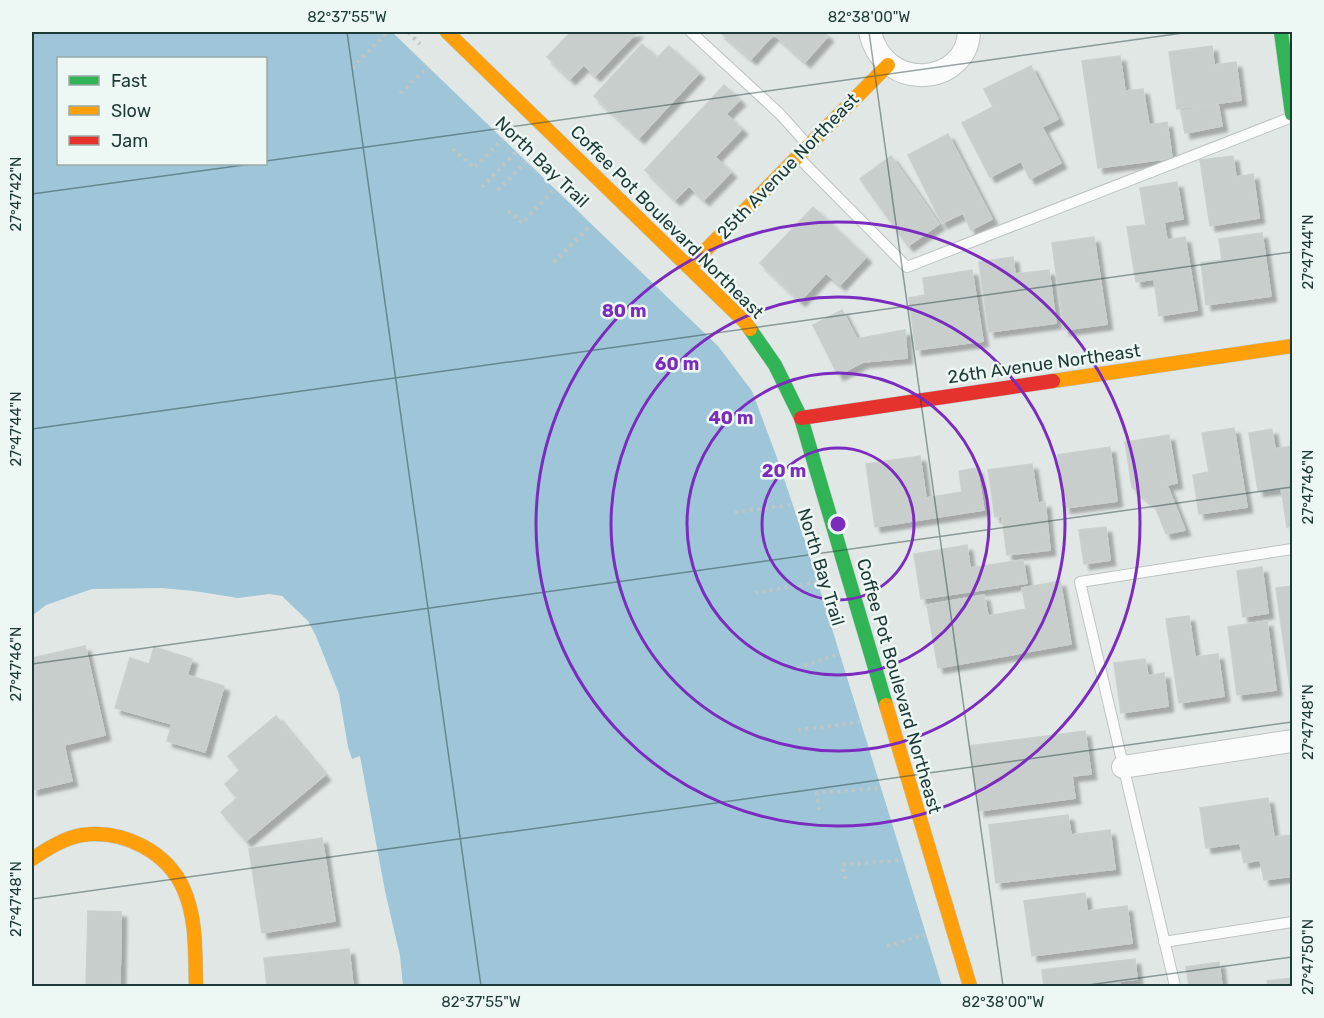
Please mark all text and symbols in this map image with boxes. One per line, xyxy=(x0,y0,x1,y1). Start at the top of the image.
text: 82°37'55"W xyxy=(307,8,387,26)
text: 82°38'00"W xyxy=(828,8,910,26)
legend xyxy=(57,57,267,165)
text: Fast xyxy=(111,70,147,92)
street label: 25th Avenue Northeast xyxy=(713,88,863,244)
text: Slow xyxy=(111,100,151,122)
street label: North Bay Trail xyxy=(491,112,593,212)
street label: Coffee Pot Boulevard Northeast xyxy=(566,121,768,323)
text: Jam xyxy=(111,130,148,152)
text: 27°47'42"N xyxy=(7,156,25,232)
text: 27°47'44"N xyxy=(1299,214,1317,290)
text: 80 m xyxy=(602,300,646,322)
street label: 26th Avenue Northeast xyxy=(946,340,1142,388)
text: 60 m xyxy=(655,353,699,375)
text: 27°47'44"N xyxy=(7,391,25,467)
text: 40 m xyxy=(709,407,753,429)
text: 27°47'46"N xyxy=(1299,450,1317,524)
text: 20 m xyxy=(762,460,806,482)
street label: North Bay Trail xyxy=(793,506,849,628)
centre of rings xyxy=(828,514,848,534)
street label: Coffee Pot Boulevard Northeast xyxy=(852,556,946,816)
text: 27°47'46"N xyxy=(7,627,25,701)
text: 27°47'48"N xyxy=(1299,684,1317,760)
text: 27°47'48"N xyxy=(7,861,25,937)
text: 27°47'50"N xyxy=(1299,919,1317,995)
text: 82°37'55"W xyxy=(441,993,521,1011)
text: 82°38'00"W xyxy=(962,993,1044,1011)

